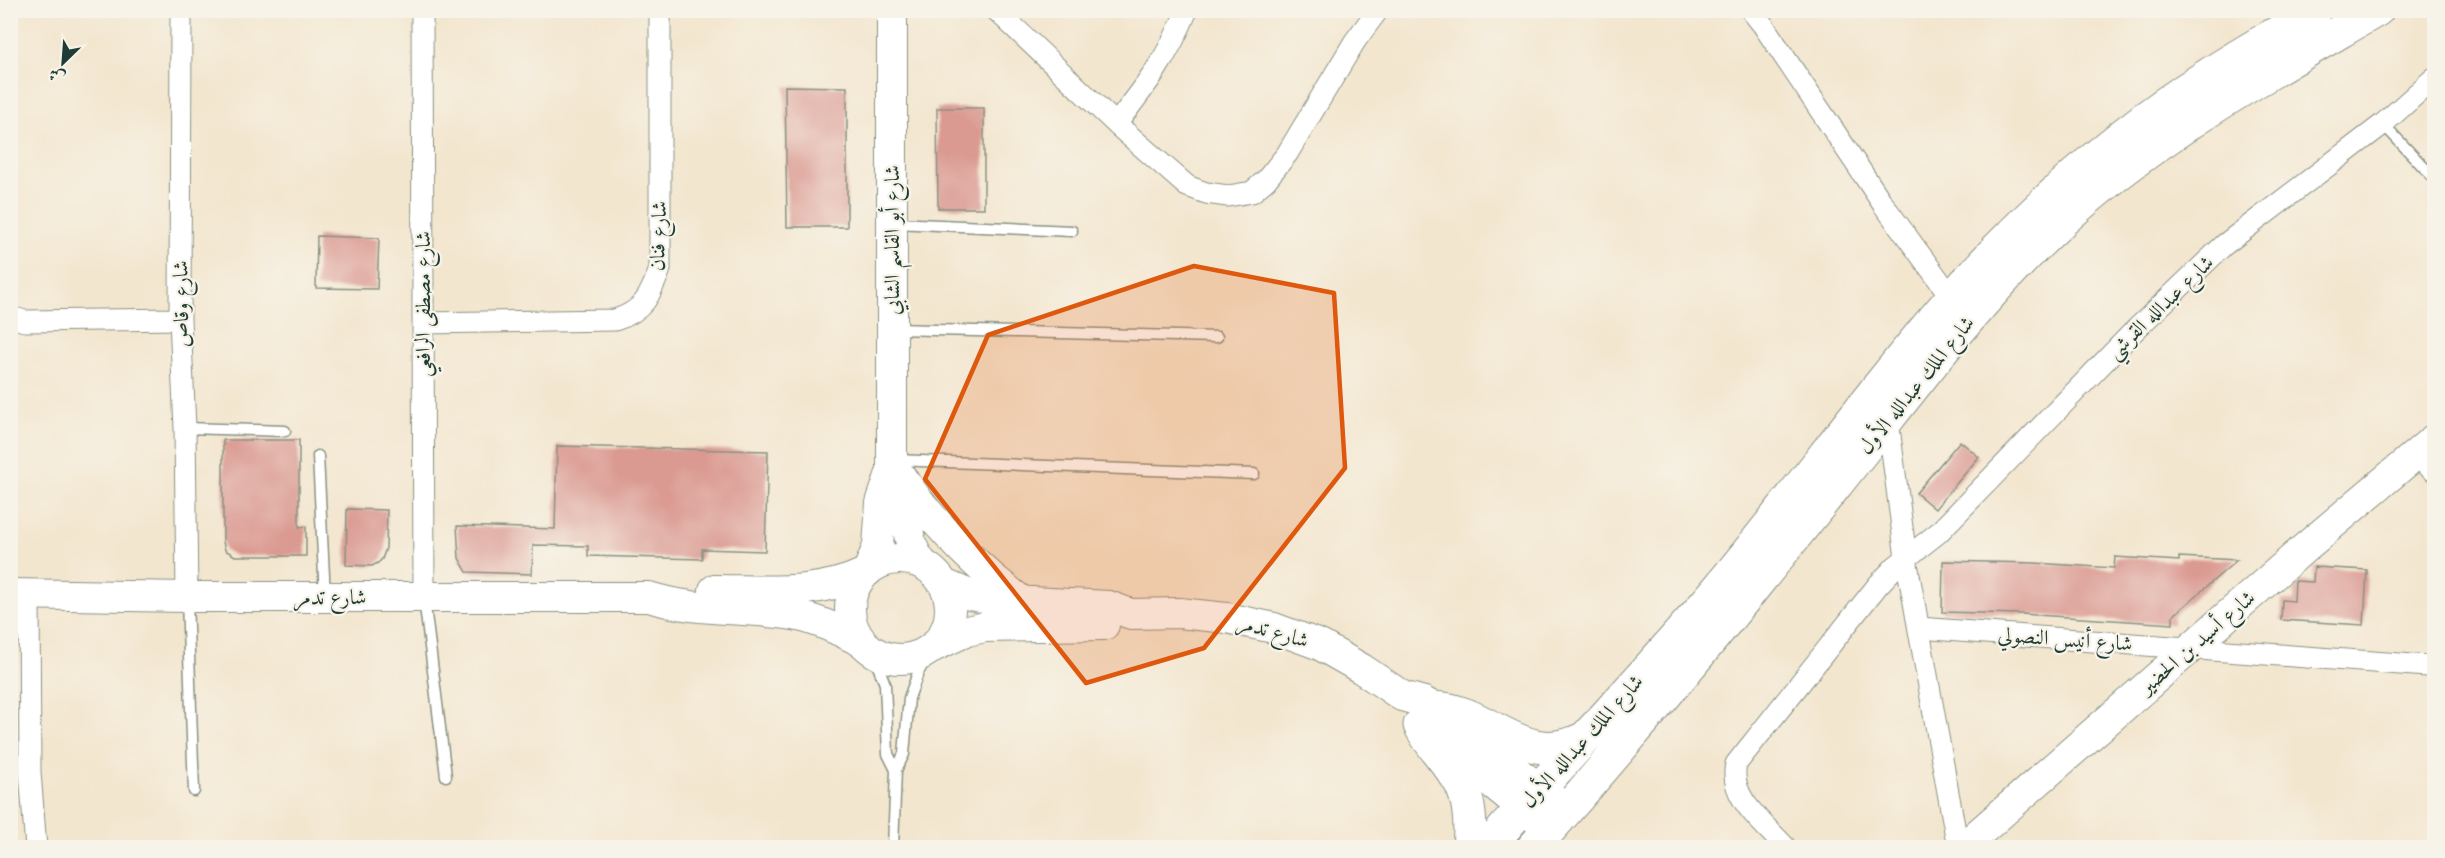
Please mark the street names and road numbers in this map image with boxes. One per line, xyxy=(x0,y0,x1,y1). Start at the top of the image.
street label: شارع أبو القاسم الشابي xyxy=(877,165,913,315)
street label: شارع فنان xyxy=(643,200,677,272)
street label: شارع مصطفى الرافعي xyxy=(409,231,442,377)
street label: شارع عبدالله القرشي xyxy=(2100,249,2224,370)
street label: شارع وقاص xyxy=(166,260,200,348)
street label: شارع الملك عبدالله الأول xyxy=(1851,309,1984,463)
street label: شارع تدمر xyxy=(294,583,366,615)
street label: شارع أسيد بن الحضير xyxy=(2131,583,2264,705)
street label: شارع تدمر xyxy=(1233,607,1312,658)
street label: شارع أنيس النصولي xyxy=(1996,619,2133,662)
street label: شارع الملك عبدالله الأول xyxy=(1514,668,1653,816)

